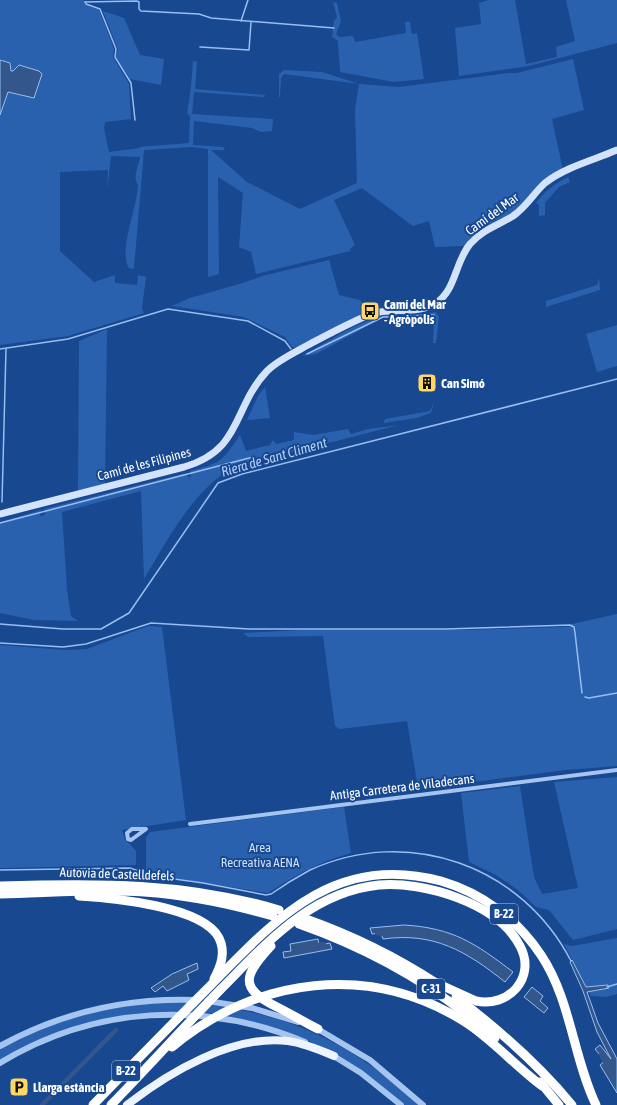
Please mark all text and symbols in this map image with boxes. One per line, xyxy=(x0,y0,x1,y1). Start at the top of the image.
street label: Camí del Mar xyxy=(463,190,522,238)
place label: Camí del Mar - Agròpolis xyxy=(384,297,447,327)
bus stop icon: Camí del Mar - Agròpolis xyxy=(359,300,381,322)
building icon: Can Simó xyxy=(416,372,438,394)
place label: Can Simó xyxy=(441,376,485,391)
water label: Riera de Sant Climent xyxy=(219,434,329,480)
street label: Camí de les Filipines xyxy=(96,444,193,484)
street label: Antiga Carretera de Viladecans xyxy=(329,771,475,803)
park label: Area Recreativa AENA xyxy=(221,840,300,870)
street label: Autovia de Castelldefels xyxy=(59,865,175,884)
road number: B-22 xyxy=(490,904,518,924)
road number: C-31 xyxy=(417,979,445,999)
road number: B-22 xyxy=(112,1061,140,1081)
parking icon: Llarga estància xyxy=(8,1076,30,1098)
place label: Llarga estància xyxy=(33,1080,105,1095)

